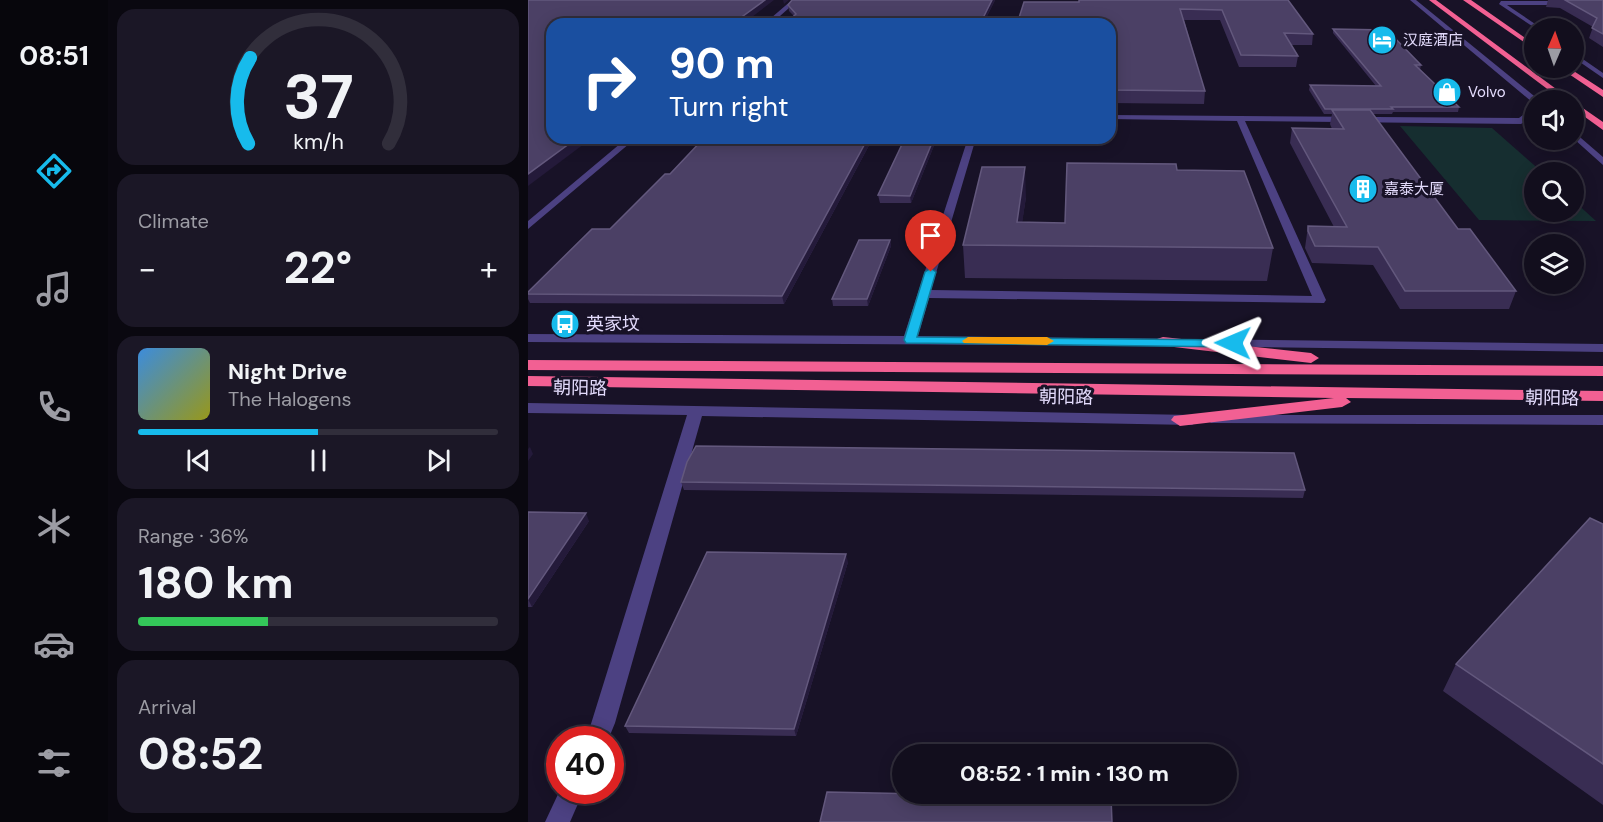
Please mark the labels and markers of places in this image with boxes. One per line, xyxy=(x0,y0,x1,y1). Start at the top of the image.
hotel icon: 汉庭酒店 xyxy=(1366,24,1398,56)
place label: 汉庭酒店 xyxy=(1403,30,1463,50)
shop icon: Volvo xyxy=(1431,76,1463,108)
place label: Volvo xyxy=(1468,82,1506,102)
building icon: 嘉泰大厦 xyxy=(1347,173,1379,205)
place label: 嘉泰大厦 xyxy=(1384,179,1444,199)
pin xyxy=(905,210,956,272)
bus stop icon: 英家坟 xyxy=(549,308,581,340)
place label: 英家坟 xyxy=(586,312,640,336)

